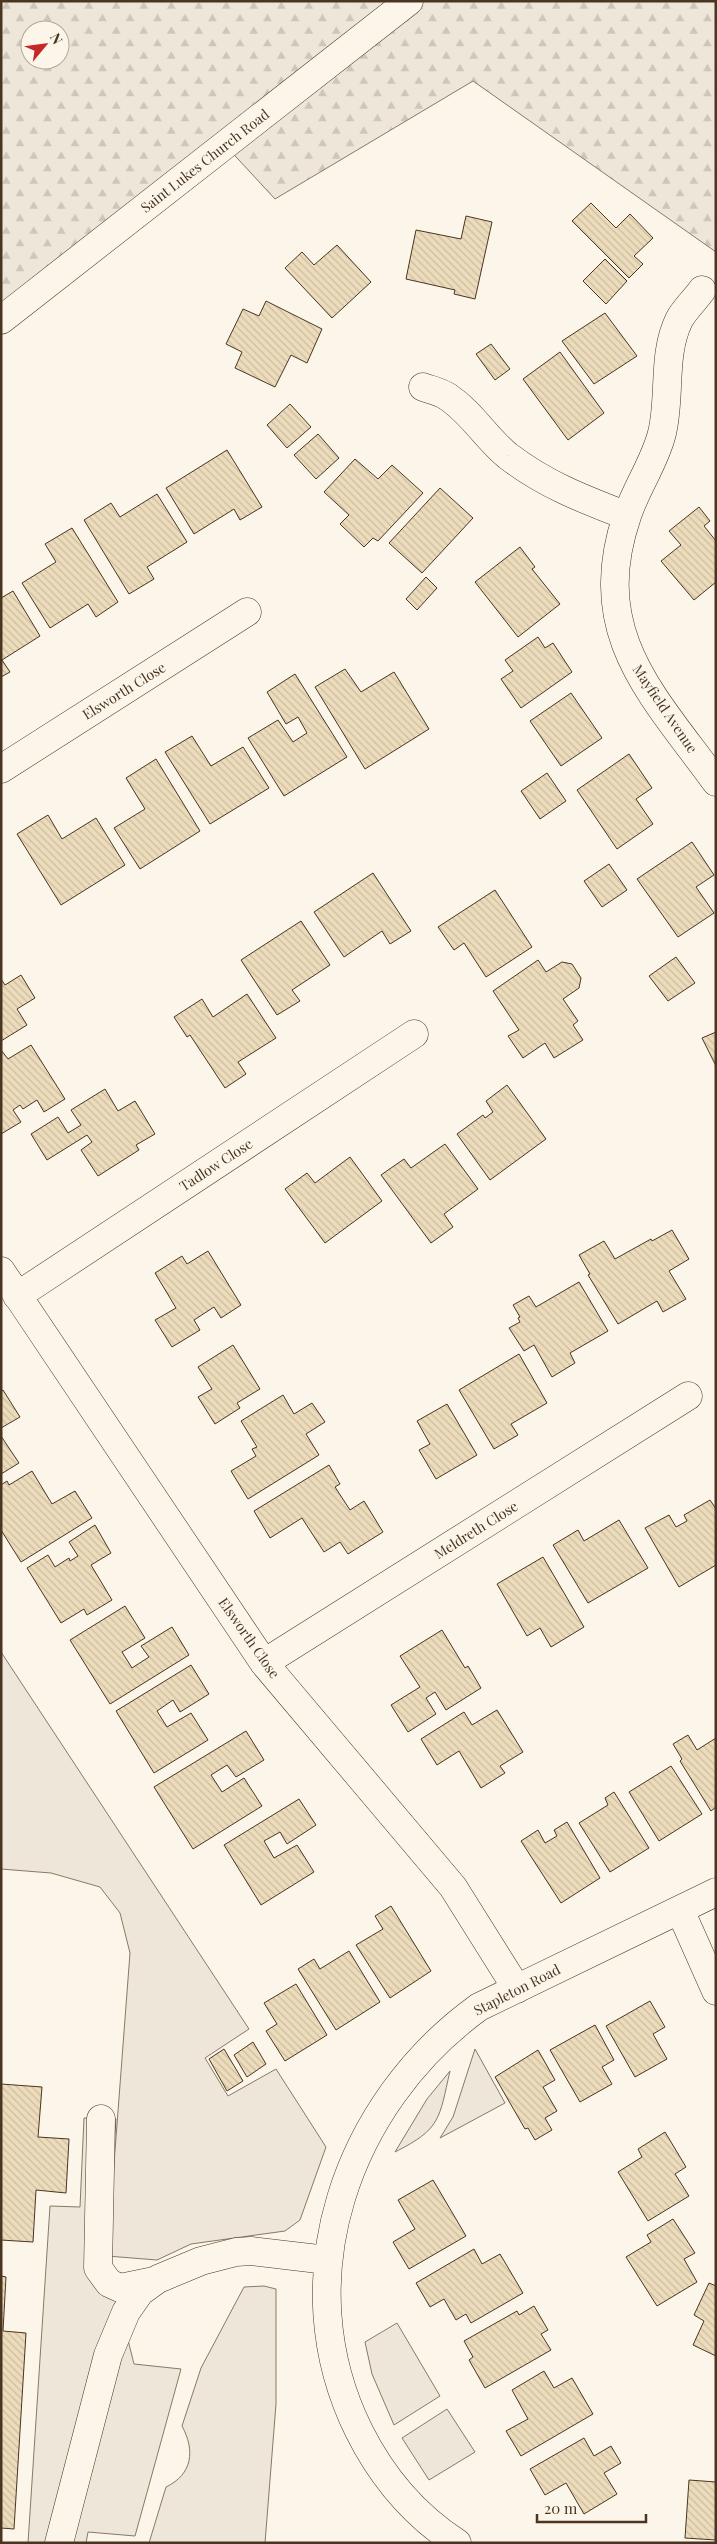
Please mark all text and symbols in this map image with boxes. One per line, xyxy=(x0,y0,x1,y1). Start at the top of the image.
north arrow xyxy=(20,20,70,70)
text: N xyxy=(46,29,68,47)
street label: Saint Lukes Church Road xyxy=(137,104,273,217)
street label: Elsworth Close xyxy=(79,657,169,724)
street label: Mayfield Avenue xyxy=(629,661,702,757)
street label: Tadlow Close xyxy=(176,1134,256,1195)
street label: Meldreth Close xyxy=(430,1496,521,1563)
street label: Elsworth Close xyxy=(215,1594,284,1682)
street label: Stapleton Road xyxy=(470,1960,563,2020)
scale bar xyxy=(537,2492,646,2524)
text: 20 m xyxy=(544,2498,578,2518)

